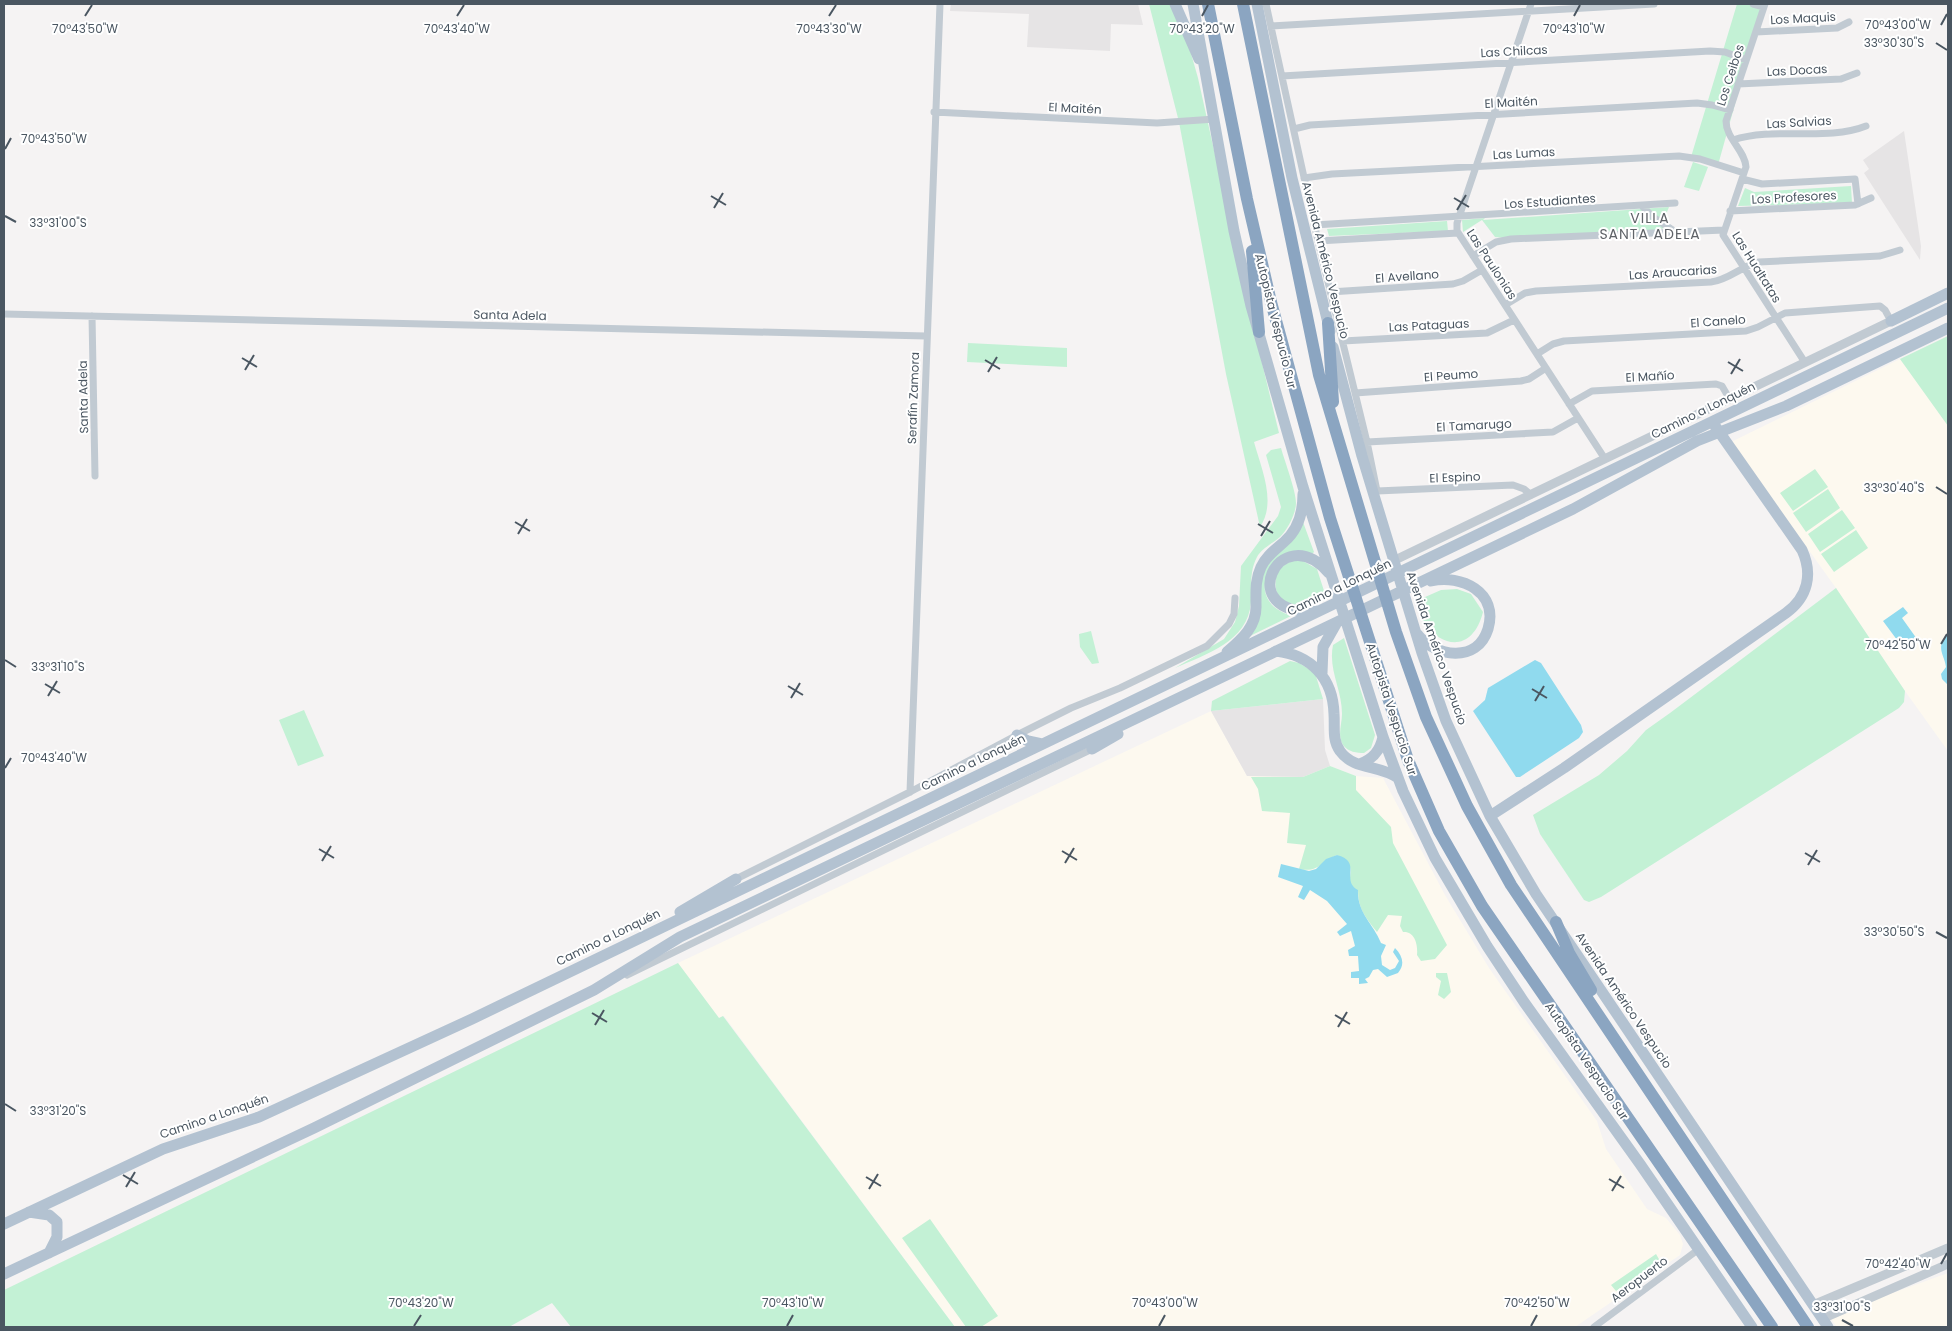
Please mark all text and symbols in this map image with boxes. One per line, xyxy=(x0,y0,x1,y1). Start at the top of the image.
street label: Los Maquis xyxy=(1770,8,1836,28)
text: 70°43'00"W xyxy=(1865,16,1931,33)
text: 70°43'50"W xyxy=(52,20,118,37)
text: 70°43'40"W xyxy=(424,20,490,37)
text: 70°43'30"W xyxy=(796,20,862,37)
text: 70°43'20"W xyxy=(1169,20,1235,37)
text: 70°43'10"W xyxy=(1543,20,1605,37)
text: 33°30'30"S xyxy=(1864,34,1924,51)
street label: Las Chilcas xyxy=(1480,41,1548,61)
street label: Los Ceibos xyxy=(1712,42,1748,108)
street label: Las Docas xyxy=(1766,60,1828,80)
street label: El Maitén xyxy=(1484,92,1538,112)
street label: El Maitén xyxy=(1048,98,1102,118)
street label: Las Salvias xyxy=(1766,112,1832,132)
text: 70°43'50"W xyxy=(21,130,87,147)
street label: Las Lumas xyxy=(1492,143,1556,163)
street label: Avenida Américo Vespucio xyxy=(1298,180,1354,341)
street label: Los Profesores xyxy=(1751,186,1837,208)
street label: Los Estudiantes xyxy=(1504,189,1596,213)
district label: VILLA SANTA ADELA xyxy=(1599,208,1701,244)
text: 33°31'00"S xyxy=(29,214,87,231)
street label: Las Paulonias xyxy=(1463,225,1521,303)
street label: Las Hualtatas xyxy=(1728,228,1786,306)
street label: Autopista Vespucio Sur xyxy=(1251,252,1301,391)
street label: Las Araucarias xyxy=(1628,260,1718,284)
street label: El Avellano xyxy=(1375,265,1440,287)
street label: Santa Adela xyxy=(473,306,547,324)
street label: El Canelo xyxy=(1690,311,1747,331)
street label: Las Pataguas xyxy=(1388,314,1470,336)
street label: Serafín Zamora xyxy=(903,352,923,444)
street label: Santa Adela xyxy=(74,360,92,434)
street label: El Peumo xyxy=(1423,365,1479,385)
street label: El Mañío xyxy=(1625,366,1675,386)
street label: Camino a Lonquén xyxy=(1648,377,1758,443)
street label: El Tamarugo xyxy=(1436,415,1512,435)
street label: El Espino xyxy=(1429,468,1481,486)
text: 33°30'40"S xyxy=(1863,479,1925,496)
street label: Camino a Lonquén xyxy=(1284,554,1394,620)
street label: Avenida Américo Vespucio xyxy=(1403,569,1471,727)
text: 70°42'50"W xyxy=(1865,636,1931,653)
street label: Autopista Vespucio Sur xyxy=(1362,640,1422,778)
text: 33°31'10"S xyxy=(31,658,85,675)
street label: Camino a Lonquén xyxy=(918,729,1028,795)
text: 70°43'40"W xyxy=(21,749,87,766)
street label: Camino a Lonquén xyxy=(553,904,663,970)
text: 33°30'50"S xyxy=(1863,923,1925,940)
street label: Avenida Américo Vespucio xyxy=(1572,928,1676,1072)
street label: Autopista Vespucio Sur xyxy=(1541,999,1633,1124)
street label: Camino a Lonquén xyxy=(157,1089,271,1143)
text: 33°31'20"S xyxy=(30,1102,86,1119)
street label: Aeropuerto xyxy=(1607,1252,1671,1306)
text: 70°42'40"W xyxy=(1865,1255,1931,1272)
text: 70°43'20"W xyxy=(388,1294,454,1311)
text: 70°43'10"W xyxy=(762,1294,824,1311)
text: 70°43'00"W xyxy=(1132,1294,1198,1311)
text: 70°42'50"W xyxy=(1504,1294,1570,1311)
text: 33°31'00"S xyxy=(1813,1298,1871,1315)

